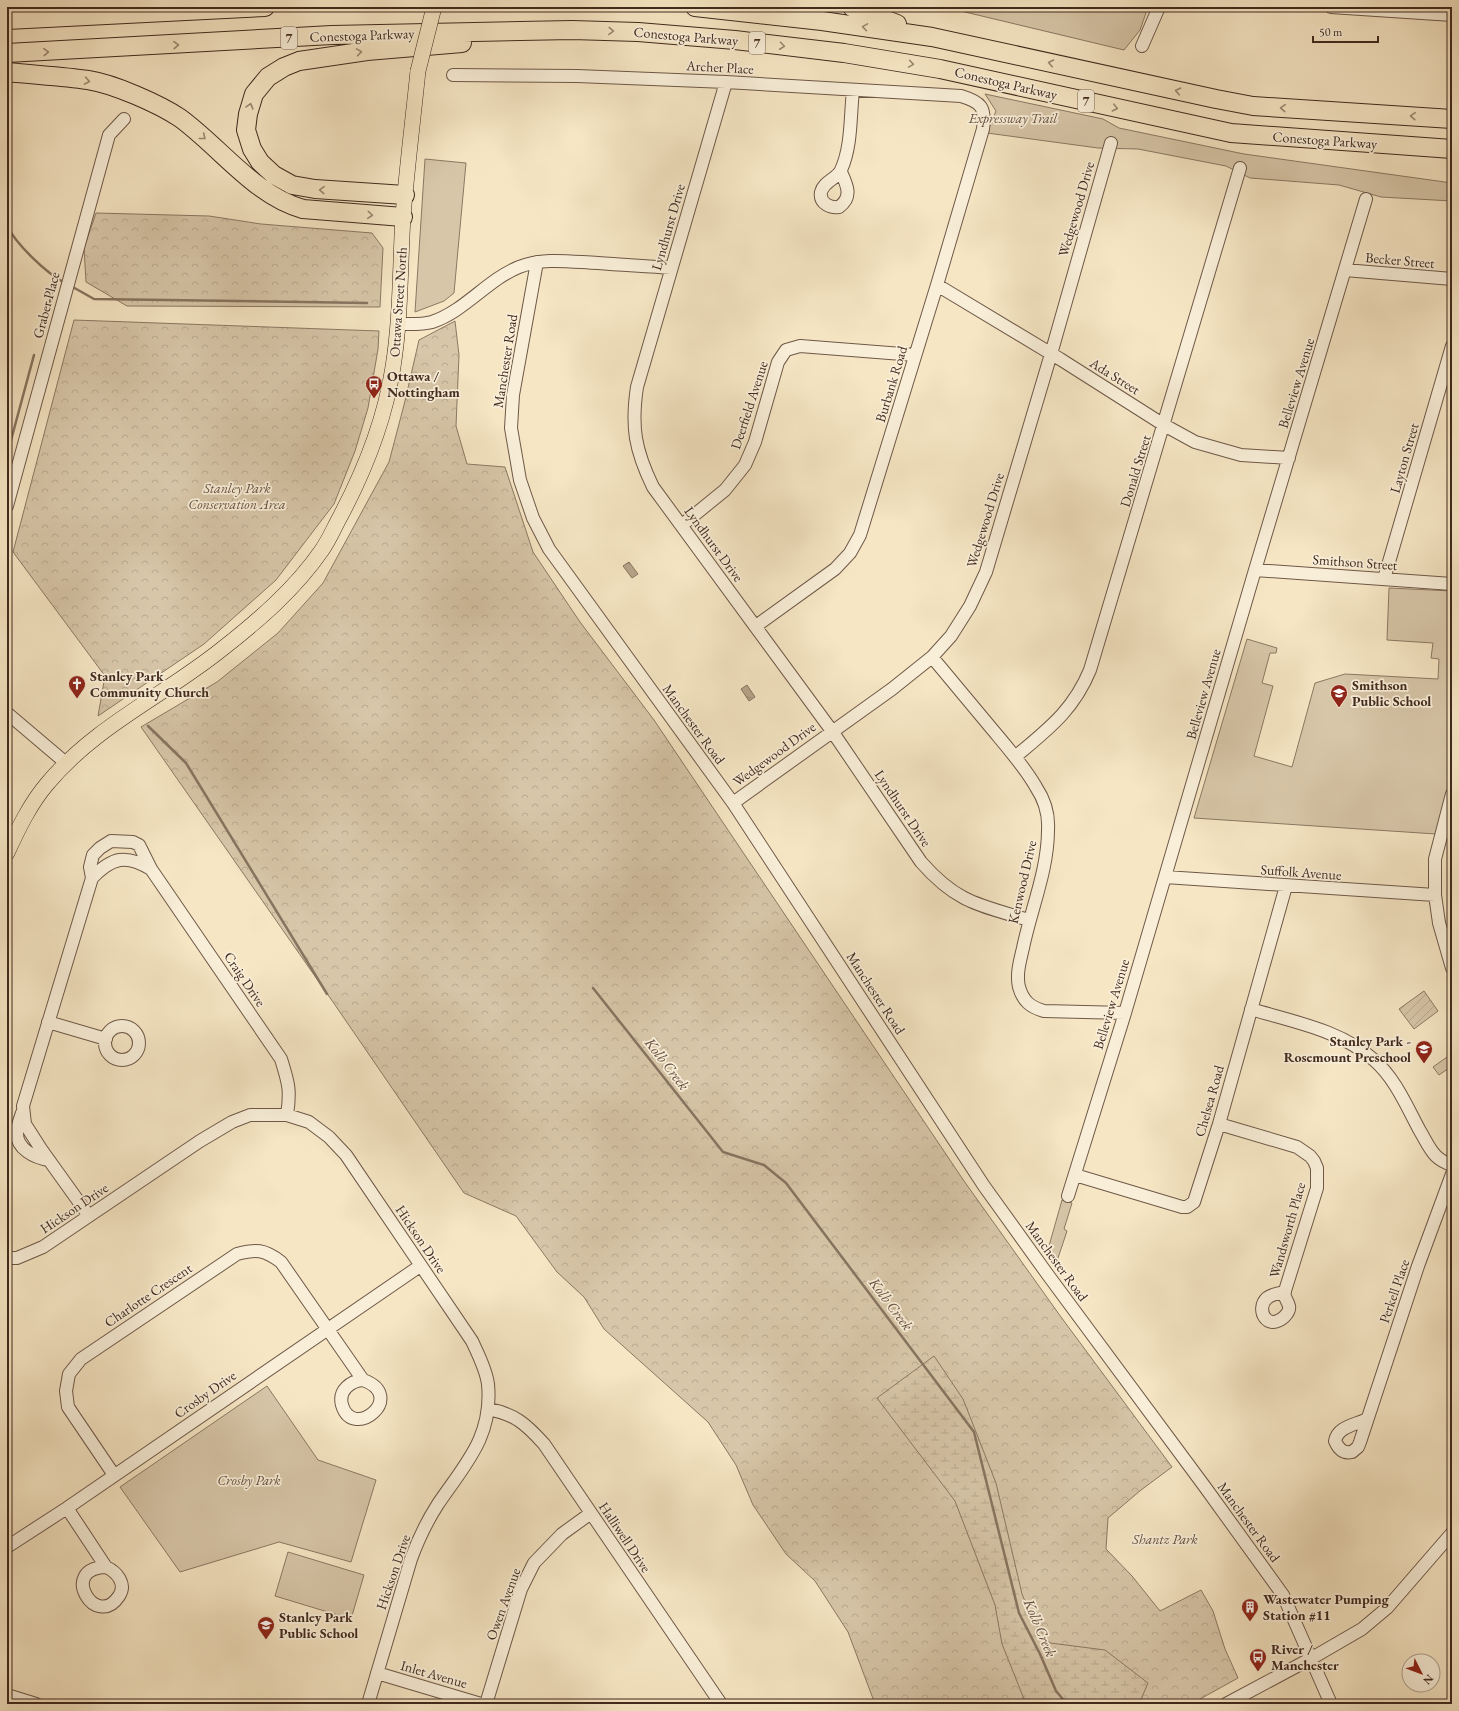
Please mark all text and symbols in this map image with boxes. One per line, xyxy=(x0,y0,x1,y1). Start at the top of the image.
scale bar xyxy=(1313,18,1378,44)
street label: Conestoga Parkway xyxy=(633,22,740,50)
one-way arrow xyxy=(862,23,869,32)
street label: Conestoga Parkway xyxy=(309,24,416,46)
text: 50 m xyxy=(1319,24,1343,40)
road number: 7 xyxy=(281,27,297,49)
one-way arrow xyxy=(608,27,614,35)
road number: 7 xyxy=(749,32,765,54)
one-way arrow xyxy=(173,40,179,49)
one-way arrow xyxy=(779,41,785,50)
one-way arrow xyxy=(43,48,49,57)
one-way arrow xyxy=(356,48,362,57)
street label: Archer Place xyxy=(685,56,755,78)
one-way arrow xyxy=(908,59,914,68)
one-way arrow xyxy=(1047,60,1054,68)
street label: Conestoga Parkway xyxy=(953,62,1060,104)
one-way arrow xyxy=(84,76,91,85)
one-way arrow xyxy=(1175,87,1181,95)
road number: 7 xyxy=(1078,90,1094,112)
one-way arrow xyxy=(245,102,254,109)
one-way arrow xyxy=(1280,103,1286,112)
one-way arrow xyxy=(1111,104,1118,112)
park label: Expressway Trail xyxy=(968,109,1058,127)
one-way arrow xyxy=(1410,112,1416,121)
street label: Conestoga Parkway xyxy=(1272,127,1379,153)
one-way arrow xyxy=(198,132,205,139)
street label: Wedgewood Drive xyxy=(1054,159,1098,259)
street label: Lyndhurst Drive xyxy=(647,181,689,272)
one-way arrow xyxy=(319,185,325,194)
one-way arrow xyxy=(367,210,373,219)
street label: Ottawa Street North xyxy=(385,246,411,358)
street label: Becker Street xyxy=(1365,248,1436,272)
street label: Graber Place xyxy=(28,269,64,340)
street label: Manchester Road xyxy=(489,312,521,409)
street label: Belleview Avenue xyxy=(1274,335,1318,430)
street label: Burbank Road xyxy=(871,343,911,424)
street label: Ada Street xyxy=(1086,353,1144,399)
street label: Deerfield Avenue xyxy=(726,358,772,452)
place label: Ottawa / Nottingham xyxy=(387,367,460,401)
bus stop icon: Ottawa / Nottingham xyxy=(364,374,384,399)
street label: Layton Street xyxy=(1385,420,1423,495)
street label: Donald Street xyxy=(1116,432,1155,509)
street label: Wedgewood Drive xyxy=(962,470,1008,570)
park label: Stanley Park Conservation Area xyxy=(188,479,286,513)
street label: Lyndhurst Drive xyxy=(681,503,748,586)
street label: Smithson Street xyxy=(1312,550,1399,574)
street label: Belleview Avenue xyxy=(1181,646,1225,741)
place label: Stanley Park Community Church xyxy=(90,667,209,701)
church icon: Stanley Park Community Church xyxy=(67,674,87,699)
place label: Smithson Public School xyxy=(1352,676,1431,710)
street label: Manchester Road xyxy=(659,680,730,768)
school or university icon: Smithson Public School xyxy=(1329,683,1349,708)
street label: Wedgewood Drive xyxy=(729,718,819,790)
street label: Lyndhurst Drive xyxy=(871,766,936,850)
street label: Kenwood Drive xyxy=(1004,838,1040,925)
street label: Suffolk Avenue xyxy=(1260,860,1343,884)
street label: Craig Drive xyxy=(220,948,270,1010)
street label: Manchester Road xyxy=(843,948,910,1038)
street label: Belleview Avenue xyxy=(1089,956,1133,1051)
place label: Stanley Park - Rosemount Preschool xyxy=(1284,1032,1412,1066)
water label: Kolb Creek xyxy=(640,1033,694,1094)
school or university icon: Stanley Park - Rosemount Preschool xyxy=(1414,1039,1434,1064)
street label: Chelsea Road xyxy=(1190,1062,1228,1139)
street label: Hickson Drive xyxy=(36,1178,112,1237)
street label: Wandsworth Place xyxy=(1265,1180,1309,1280)
street label: Hickson Drive xyxy=(392,1201,451,1277)
street label: Manchester Road xyxy=(1022,1217,1093,1305)
street label: Perkell Place xyxy=(1375,1256,1413,1325)
street label: Charlotte Crescent xyxy=(101,1259,196,1331)
water label: Kolb Creek xyxy=(865,1273,918,1334)
street label: Crosby Drive xyxy=(170,1366,240,1422)
park label: Crosby Park xyxy=(217,1471,281,1489)
street label: Manchester Road xyxy=(1214,1478,1285,1566)
street label: Halliwell Drive xyxy=(595,1498,655,1576)
park label: Shantz Park xyxy=(1131,1530,1198,1548)
street label: Hickson Drive xyxy=(372,1531,414,1612)
street label: Owen Avenue xyxy=(482,1565,525,1643)
place label: Wastewater Pumping Station #11 xyxy=(1263,1590,1390,1624)
water label: Kolb Creek xyxy=(1019,1595,1061,1660)
building icon: Wastewater Pumping Station #11 xyxy=(1240,1597,1260,1622)
place label: Stanley Park Public School xyxy=(279,1608,358,1642)
school or university icon: Stanley Park Public School xyxy=(256,1615,276,1640)
place label: River / Manchester xyxy=(1271,1640,1339,1674)
bus stop icon: River / Manchester xyxy=(1248,1647,1268,1672)
north arrow xyxy=(1401,1653,1441,1693)
street label: Inlet Avenue xyxy=(399,1656,470,1692)
text: N xyxy=(1420,1672,1437,1688)

